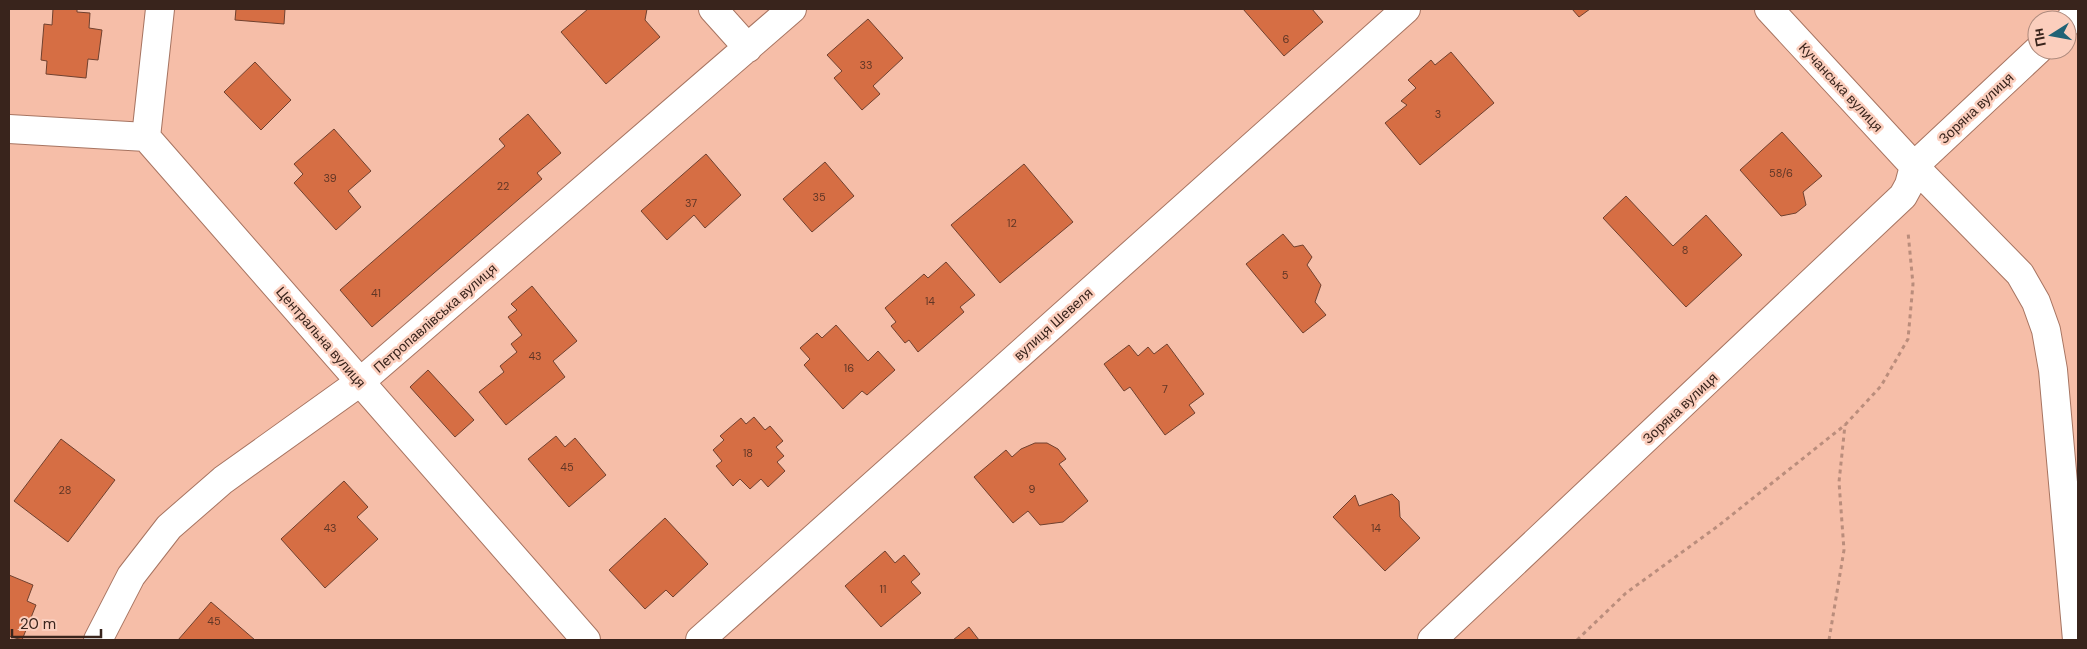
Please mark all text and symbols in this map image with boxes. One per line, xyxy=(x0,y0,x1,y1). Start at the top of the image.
north arrow xyxy=(2027,10,2077,60)
text: Пн xyxy=(2029,27,2050,48)
house number: 6 xyxy=(1283,32,1290,46)
street label: Кучанська вулиця xyxy=(1795,39,1887,135)
house number: 33 xyxy=(859,58,873,72)
street label: Зоряна вулиця xyxy=(1935,69,2017,147)
house number: 3 xyxy=(1435,107,1441,121)
house number: 58/6 xyxy=(1769,166,1793,180)
house number: 39 xyxy=(323,171,337,185)
house number: 22 xyxy=(497,179,509,193)
house number: 35 xyxy=(812,190,826,204)
house number: 37 xyxy=(685,196,697,210)
house number: 12 xyxy=(1007,216,1017,230)
house number: 8 xyxy=(1682,243,1688,257)
street label: Петропавлівська вулиця xyxy=(369,259,501,377)
house number: 5 xyxy=(1282,268,1289,282)
street label: Центральна вулиця xyxy=(272,283,370,391)
street label: вулиця Шевеля xyxy=(1010,284,1096,364)
house number: 41 xyxy=(371,286,381,300)
house number: 14 xyxy=(925,294,935,308)
house number: 43 xyxy=(528,349,542,363)
house number: 16 xyxy=(844,361,854,375)
street label: Зоряна вулиця xyxy=(1639,369,1721,447)
house number: 7 xyxy=(1162,382,1168,396)
house number: 18 xyxy=(743,446,753,460)
house number: 45 xyxy=(560,460,574,474)
house number: 9 xyxy=(1029,482,1036,496)
house number: 28 xyxy=(59,483,71,497)
house number: 43 xyxy=(323,521,337,535)
house number: 14 xyxy=(1371,521,1381,535)
house number: 11 xyxy=(880,582,886,596)
scale bar xyxy=(12,606,101,638)
text: 20 m xyxy=(20,614,56,634)
house number: 45 xyxy=(207,614,221,628)

